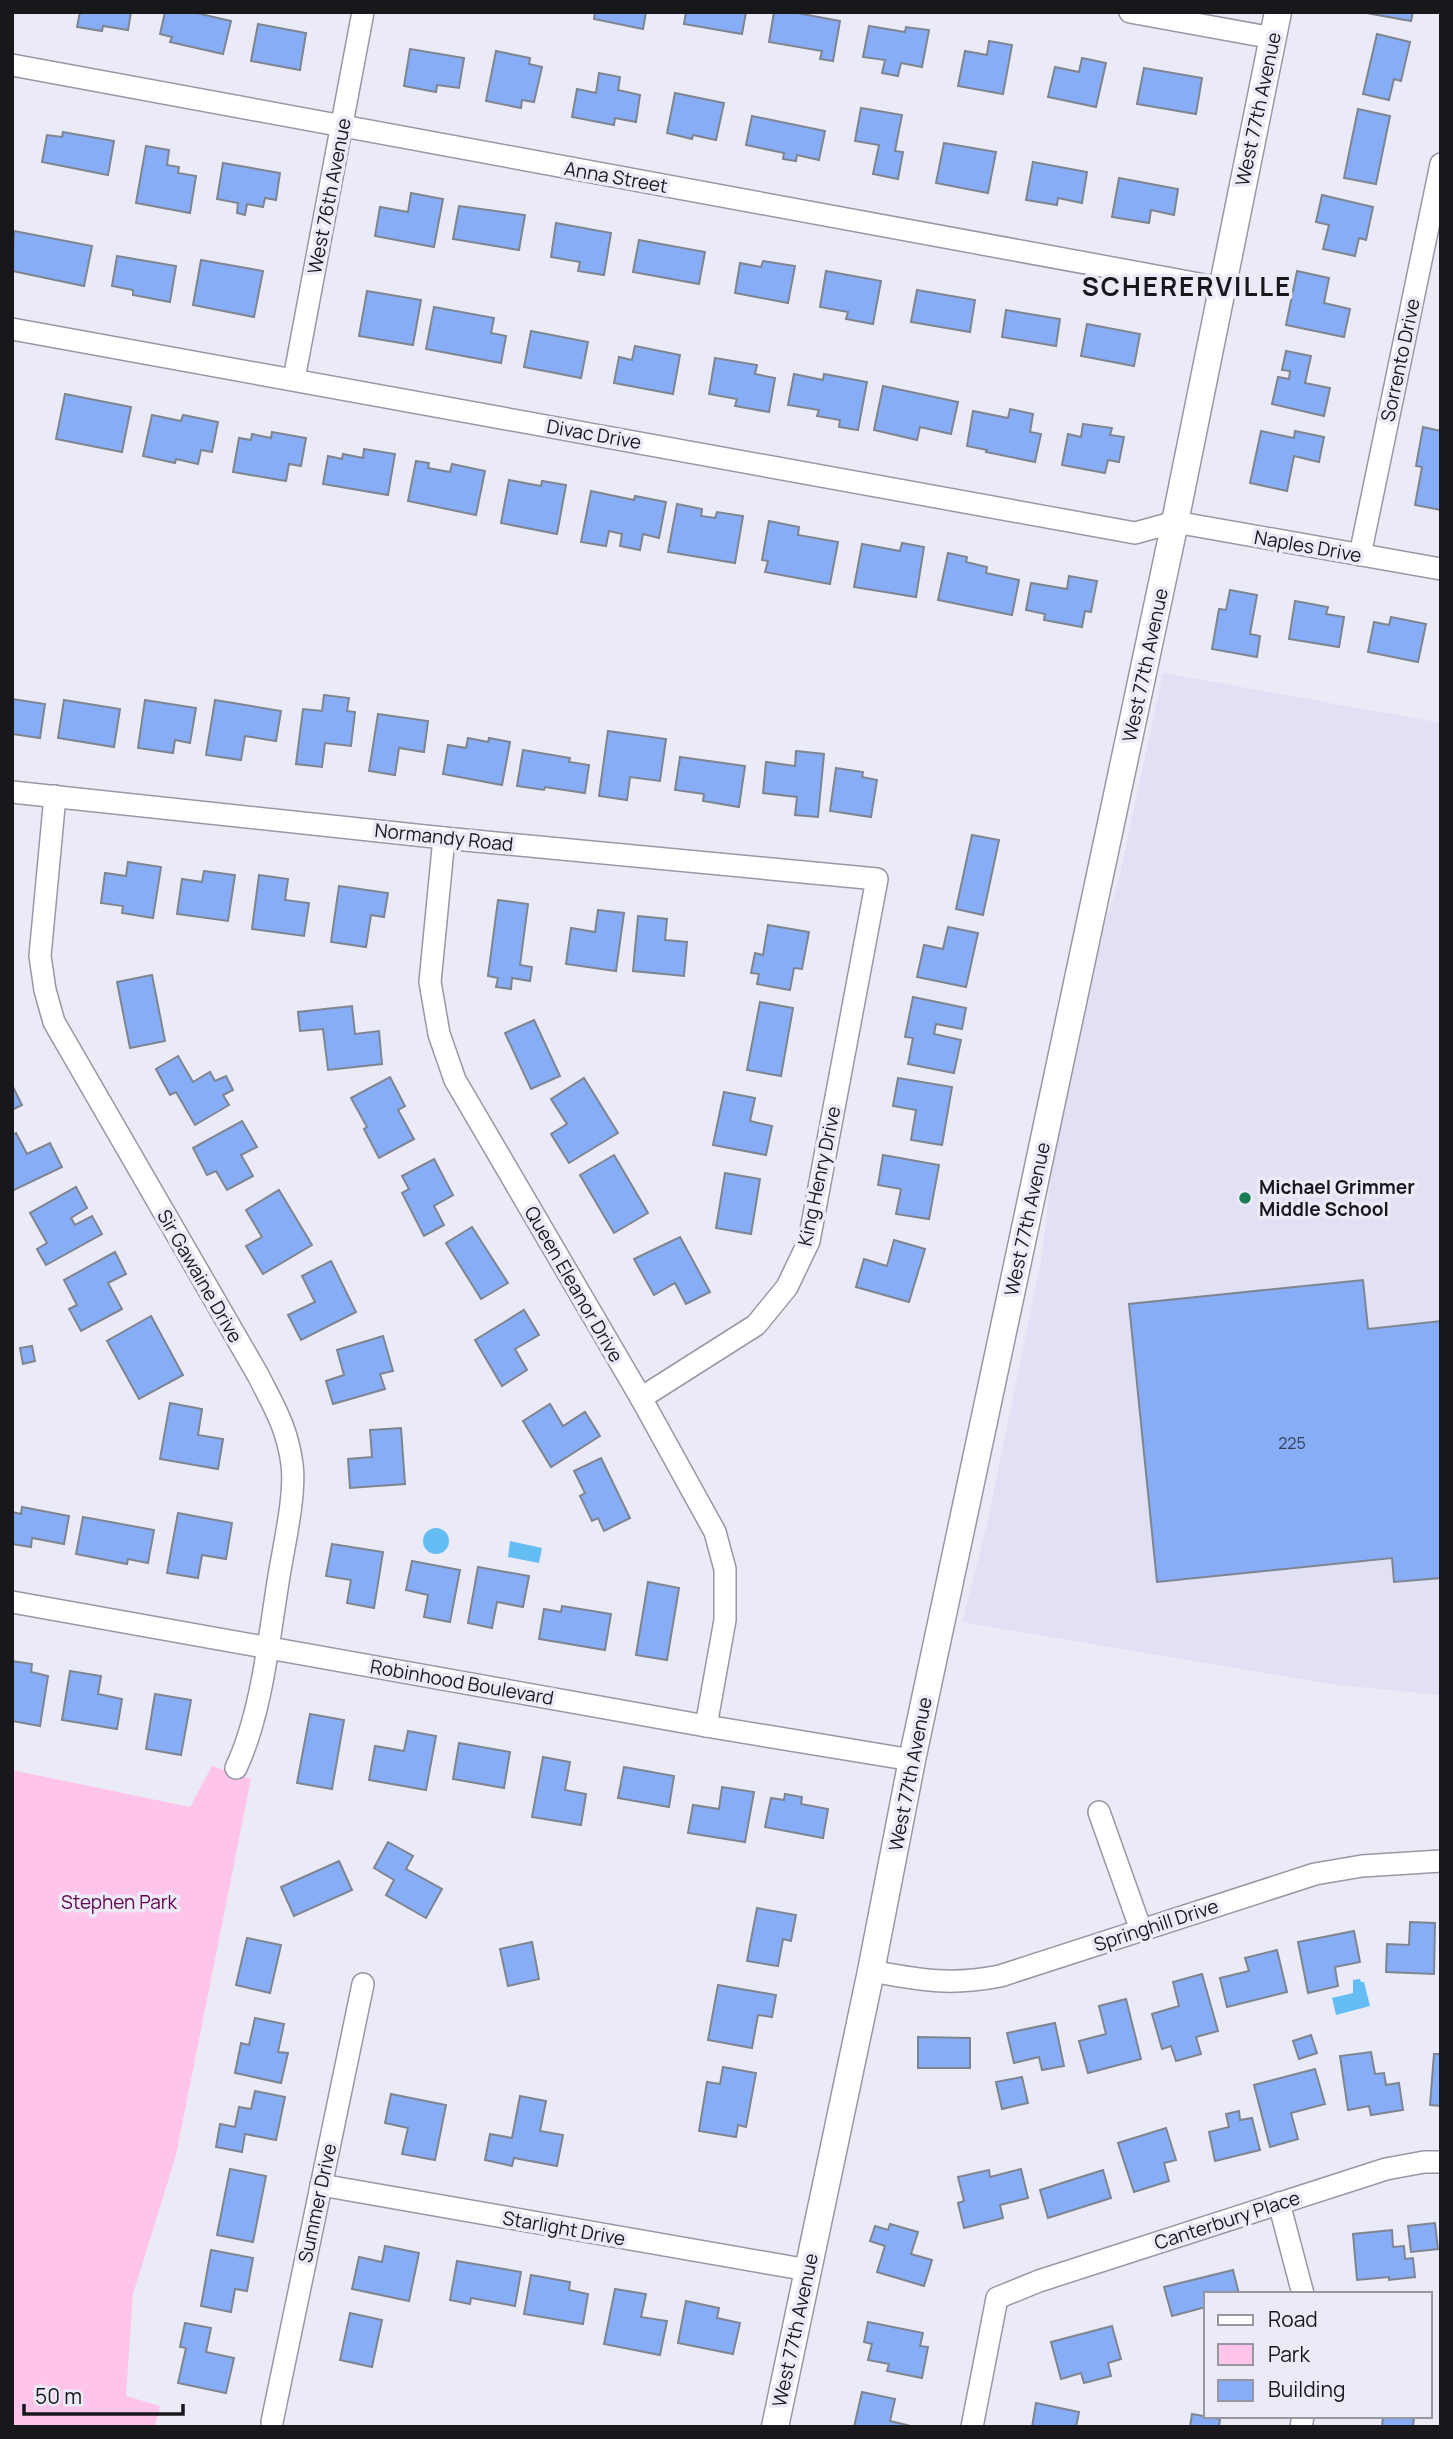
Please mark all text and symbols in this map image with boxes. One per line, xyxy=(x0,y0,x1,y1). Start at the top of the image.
street label: West 77th Avenue xyxy=(1229,30,1287,188)
street label: West 76th Avenue xyxy=(301,116,357,276)
street label: Anna Street xyxy=(562,155,670,199)
district label: SCHERERVILLE xyxy=(1082,268,1292,304)
street label: Sorrento Drive xyxy=(1374,296,1426,424)
street label: Divac Drive xyxy=(545,413,643,455)
street label: Naples Drive xyxy=(1252,524,1364,568)
street label: West 77th Avenue xyxy=(1116,586,1174,744)
street label: Normandy Road xyxy=(373,817,515,857)
street label: King Henry Drive xyxy=(792,1104,846,1248)
street label: West 77th Avenue xyxy=(998,1140,1056,1298)
place label: Michael Grimmer Middle School xyxy=(1259,1174,1415,1222)
marker: Michael Grimmer Middle School xyxy=(1237,1190,1253,1206)
street label: Queen Eleanor Drive xyxy=(519,1201,629,1367)
street label: Sir Gawaine Drive xyxy=(151,1205,249,1347)
house number: 225 xyxy=(1278,1432,1306,1454)
street label: Robinhood Boulevard xyxy=(368,1653,556,1711)
street label: West 77th Avenue xyxy=(882,1695,938,1853)
park label: Stephen Park xyxy=(61,1889,178,1915)
street label: Springhill Drive xyxy=(1090,1893,1222,1957)
street label: Summer Drive xyxy=(292,2141,342,2265)
street label: Canterbury Place xyxy=(1151,2184,1303,2256)
street label: Starlight Drive xyxy=(501,2204,627,2252)
street label: West 77th Avenue xyxy=(766,2251,824,2409)
legend xyxy=(1204,2292,1432,2418)
text: Road xyxy=(1268,2305,1318,2333)
text: Park xyxy=(1268,2340,1310,2368)
scale bar xyxy=(24,2372,184,2416)
text: Building xyxy=(1268,2375,1345,2403)
text: 50 m xyxy=(35,2382,82,2410)

